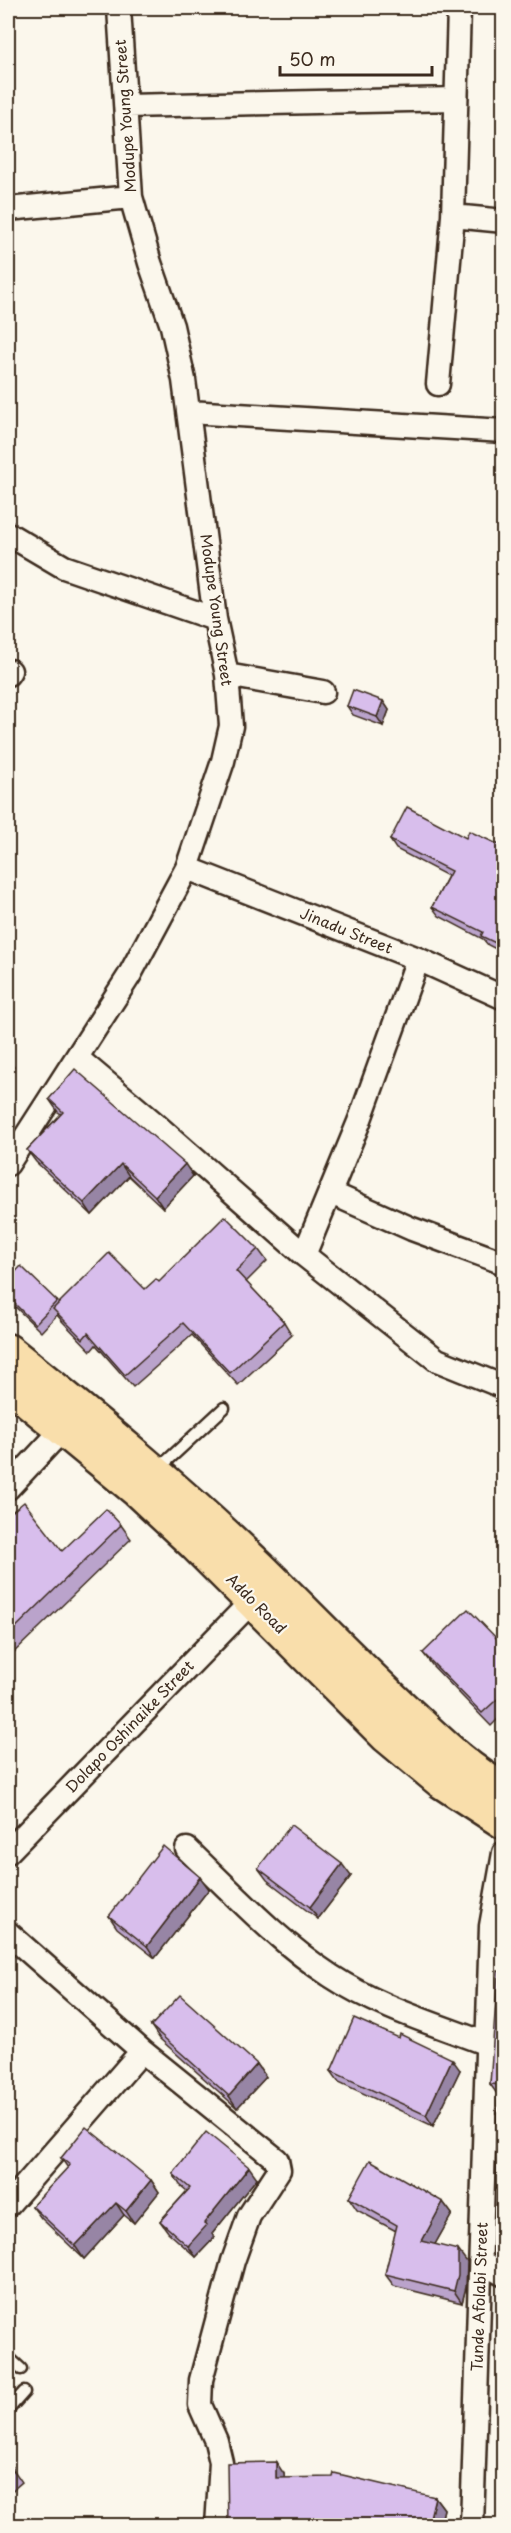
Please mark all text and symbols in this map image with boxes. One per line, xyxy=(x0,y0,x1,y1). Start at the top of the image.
street label: Modupe Young Street xyxy=(108,39,141,193)
scale bar xyxy=(280,39,432,77)
text: 50 m xyxy=(289,45,336,72)
street label: Modupe Young Street xyxy=(195,532,240,687)
street label: Jinadu Street xyxy=(297,901,396,959)
street label: Addo Road xyxy=(222,1567,293,1638)
street label: Dolapo Oshinaike Street xyxy=(59,1654,199,1797)
street label: Tunde Afolabi Street xyxy=(464,2222,493,2372)

